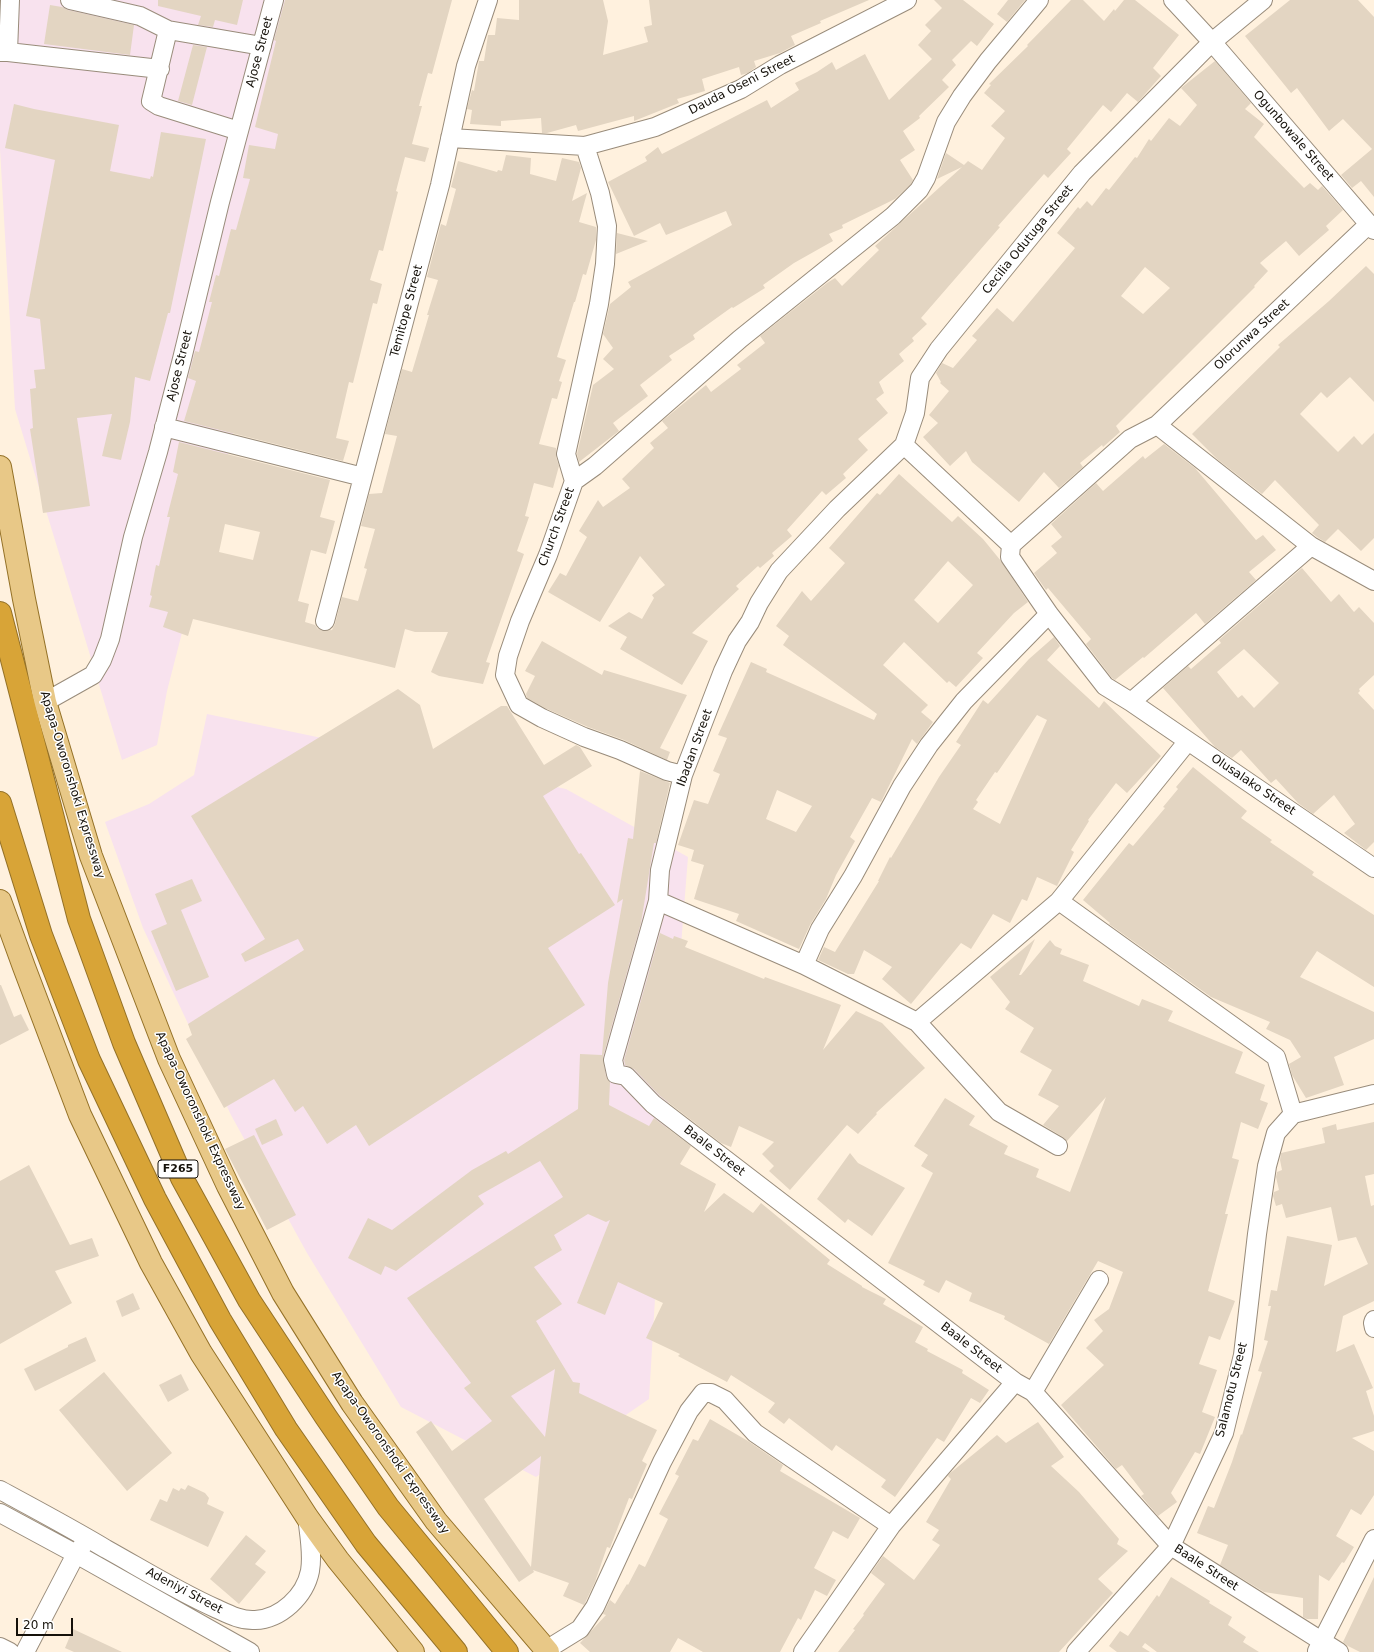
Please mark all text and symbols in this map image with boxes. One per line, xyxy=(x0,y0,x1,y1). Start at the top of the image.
street label: Ajose Street xyxy=(244,15,276,89)
street label: Dauda Oseni Street xyxy=(686,52,798,118)
street label: Ogunbowale Street xyxy=(1250,88,1336,184)
street label: Cecilia Odutuga Street xyxy=(980,183,1076,297)
street label: Temitope Street xyxy=(388,263,426,359)
street label: Olorunwa Street xyxy=(1211,296,1293,374)
street label: Ajose Street xyxy=(164,329,196,403)
street label: Church Street xyxy=(536,486,578,568)
street label: Apapa-Oworonshoki Expressway xyxy=(37,689,107,881)
street label: Ibadan Street xyxy=(674,707,716,789)
street label: Olusalako Street xyxy=(1208,751,1298,819)
street label: Apapa-Oworonshoki Expressway xyxy=(152,1029,248,1213)
street label: Baale Street xyxy=(680,1123,748,1179)
road number: F265 xyxy=(158,1160,198,1178)
street label: Baale Street xyxy=(937,1320,1005,1376)
street label: Salamotu Street xyxy=(1213,1341,1251,1439)
street label: Apapa-Oworonshoki Expressway xyxy=(328,1369,452,1537)
street label: Baale Street xyxy=(1171,1542,1241,1594)
street label: Adeniyi Street xyxy=(143,1565,225,1617)
scale bar xyxy=(18,1610,75,1636)
text: 20 m xyxy=(23,1618,54,1632)

